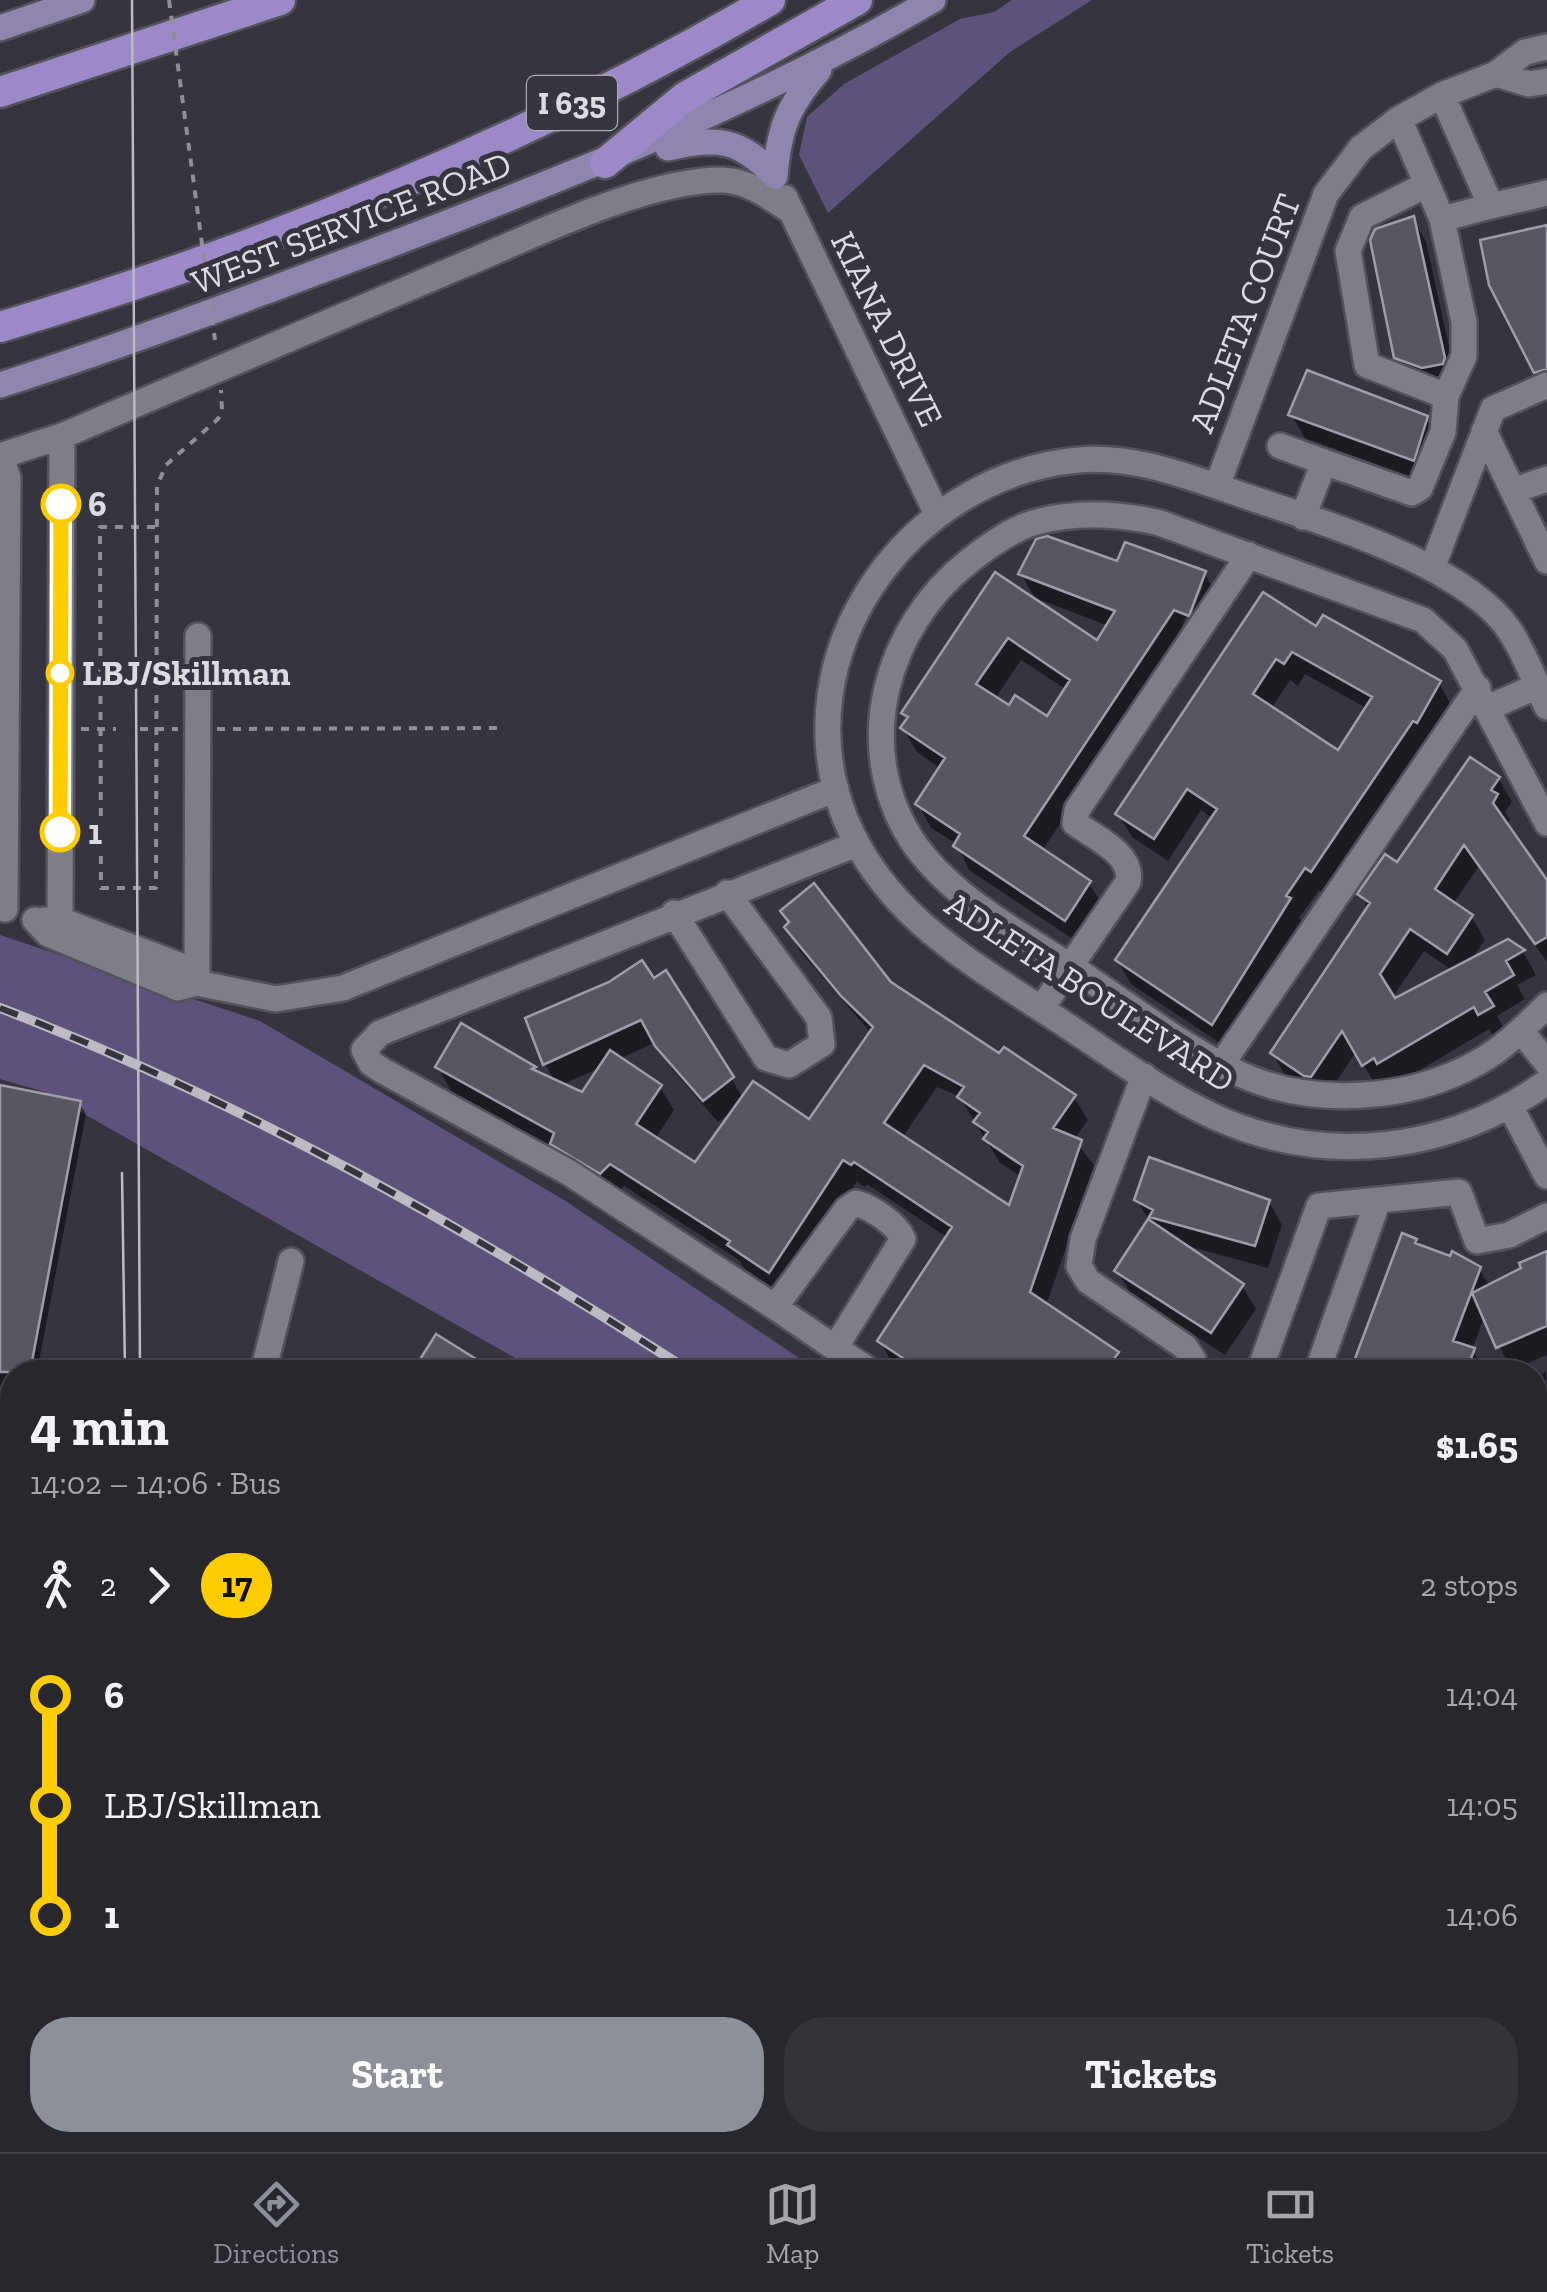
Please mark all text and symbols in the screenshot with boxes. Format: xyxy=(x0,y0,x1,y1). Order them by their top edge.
road number: I 635 xyxy=(527,76,617,130)
street label: WEST SERVICE ROAD xyxy=(185,143,517,303)
street label: ADLETA COURT xyxy=(1180,188,1310,438)
street label: KIANA DRIVE xyxy=(822,225,952,433)
place label: 6 xyxy=(88,483,107,525)
marker: 6 xyxy=(42,485,80,523)
place label: LBJ/Skillman xyxy=(82,652,291,694)
marker: LBJ/Skillman xyxy=(47,660,73,686)
place label: 1 xyxy=(88,811,102,853)
marker: 1 xyxy=(41,813,79,851)
street label: ADLETA BOULEVARD xyxy=(938,883,1242,1101)
text: 4 min xyxy=(30,1393,169,1459)
text: $1.65 xyxy=(1436,1422,1518,1468)
text: 14:02 – 14:06 · Bus xyxy=(30,1464,281,1502)
icon: walk xyxy=(30,1558,85,1613)
icon: forward xyxy=(131,1558,186,1613)
text: 17 xyxy=(221,1564,252,1606)
text: 2 xyxy=(100,1566,116,1604)
text: 2 stops xyxy=(1420,1566,1518,1604)
text: 6 xyxy=(104,1672,124,1718)
text: 14:04 xyxy=(1446,1676,1518,1714)
text: LBJ/Skillman xyxy=(104,1782,321,1828)
text: 14:05 xyxy=(1446,1786,1518,1824)
text: 1 xyxy=(104,1892,119,1938)
text: 14:06 xyxy=(1446,1896,1518,1934)
button: Start xyxy=(30,2017,764,2132)
button: Tickets xyxy=(784,2017,1518,2132)
tab: Directions xyxy=(213,2177,339,2270)
tab: Map xyxy=(765,2177,820,2270)
tab: Tickets xyxy=(1246,2177,1334,2270)

